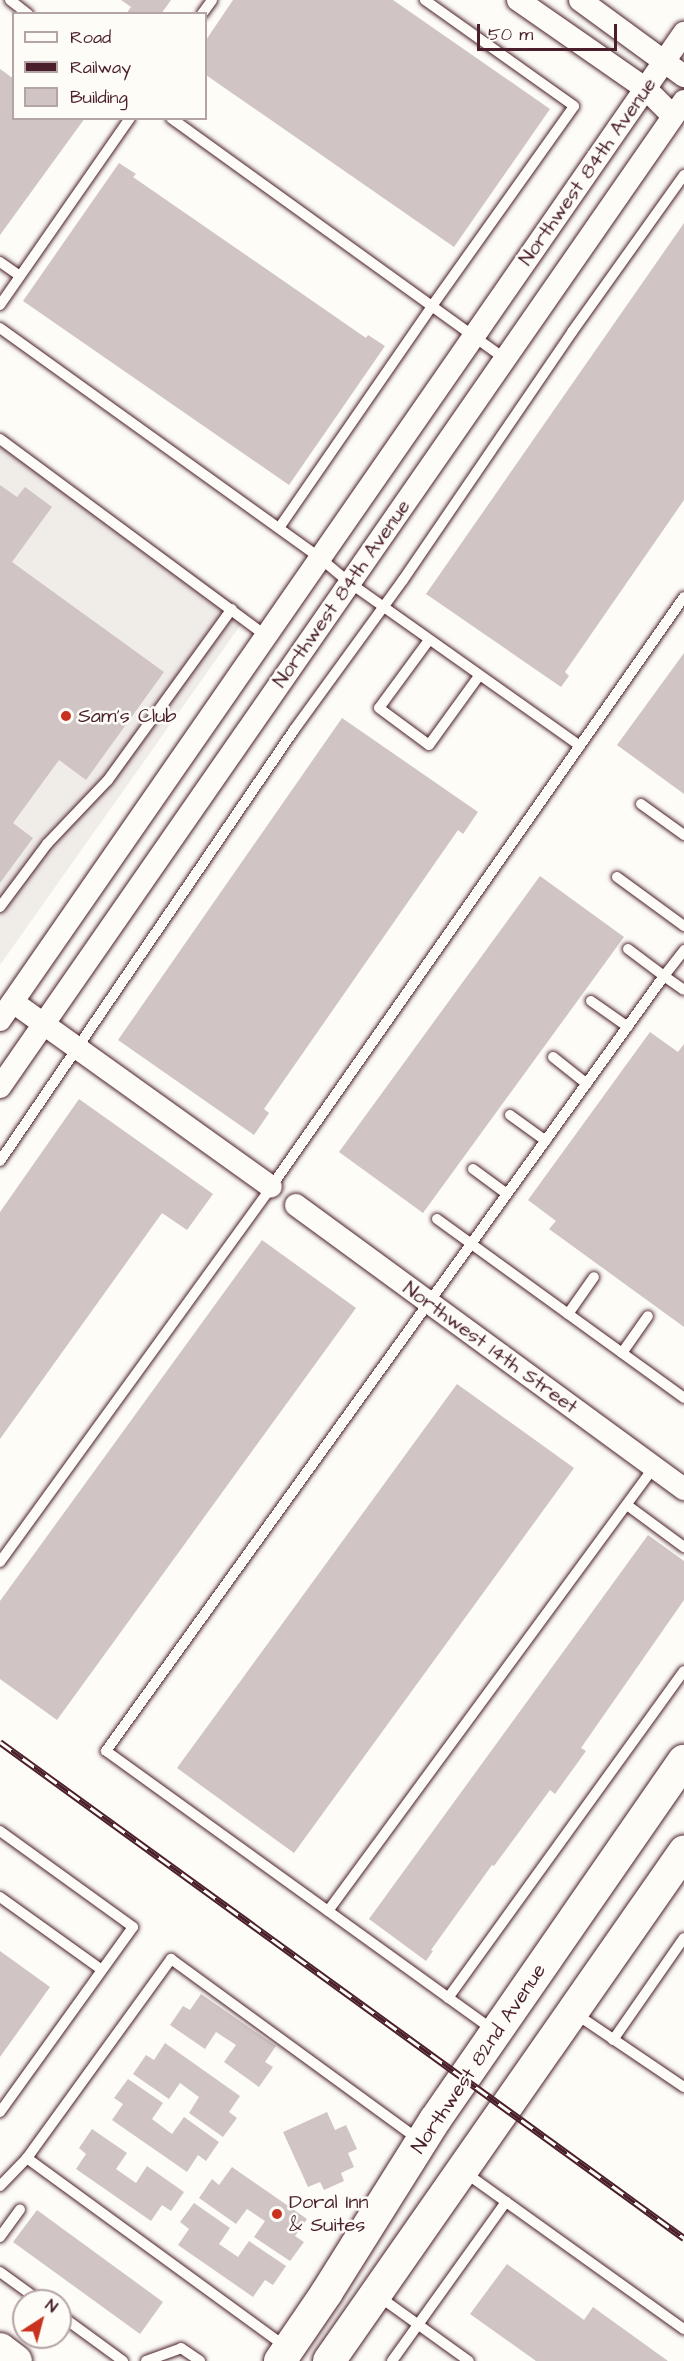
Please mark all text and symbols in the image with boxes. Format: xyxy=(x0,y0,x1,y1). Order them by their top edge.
legend xyxy=(12,12,207,120)
scale bar xyxy=(480,12,620,50)
text: 50 m xyxy=(488,22,533,47)
text: Road xyxy=(70,25,111,50)
text: Railway xyxy=(70,55,131,80)
street label: Northwest 84th Avenue xyxy=(514,74,662,270)
text: Building xyxy=(70,85,128,110)
street label: Northwest 84th Avenue xyxy=(268,496,416,692)
place label: Sam's Club xyxy=(78,704,177,728)
marker: Sam's Club xyxy=(59,709,73,723)
street label: Northwest 14th Street xyxy=(398,1277,582,1419)
street label: Northwest 82nd Avenue xyxy=(407,1960,551,2158)
place label: Doral Inn & Suites xyxy=(289,2190,369,2237)
marker: Doral Inn & Suites xyxy=(270,2207,284,2221)
north arrow xyxy=(12,2289,72,2349)
text: N xyxy=(41,2294,62,2318)

